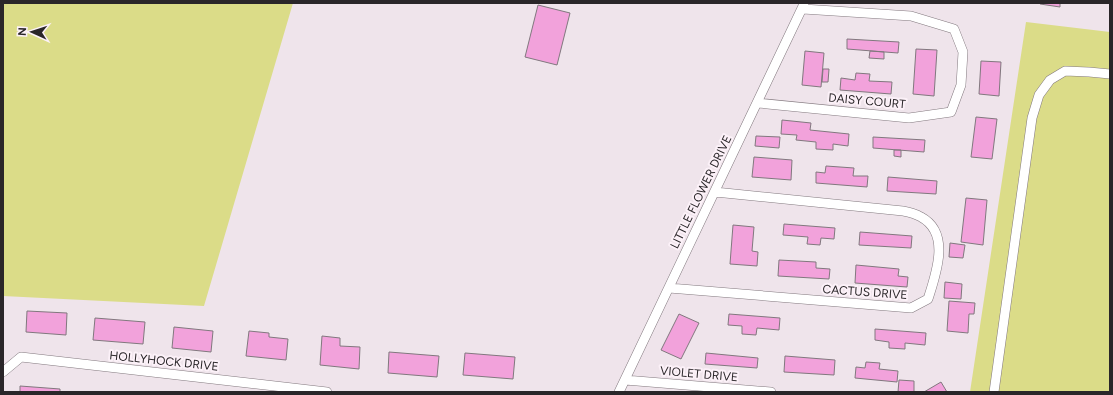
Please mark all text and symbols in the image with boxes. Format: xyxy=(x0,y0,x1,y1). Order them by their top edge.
north arrow xyxy=(12,12,52,52)
text: N xyxy=(16,27,29,36)
street label: DAISY COURT xyxy=(828,91,907,111)
street label: LITTLE FLOWER DRIVE xyxy=(667,133,735,251)
street label: CACTUS DRIVE xyxy=(822,282,908,302)
street label: HOLLYHOCK DRIVE xyxy=(109,348,219,374)
street label: VIOLET DRIVE xyxy=(659,364,739,384)

